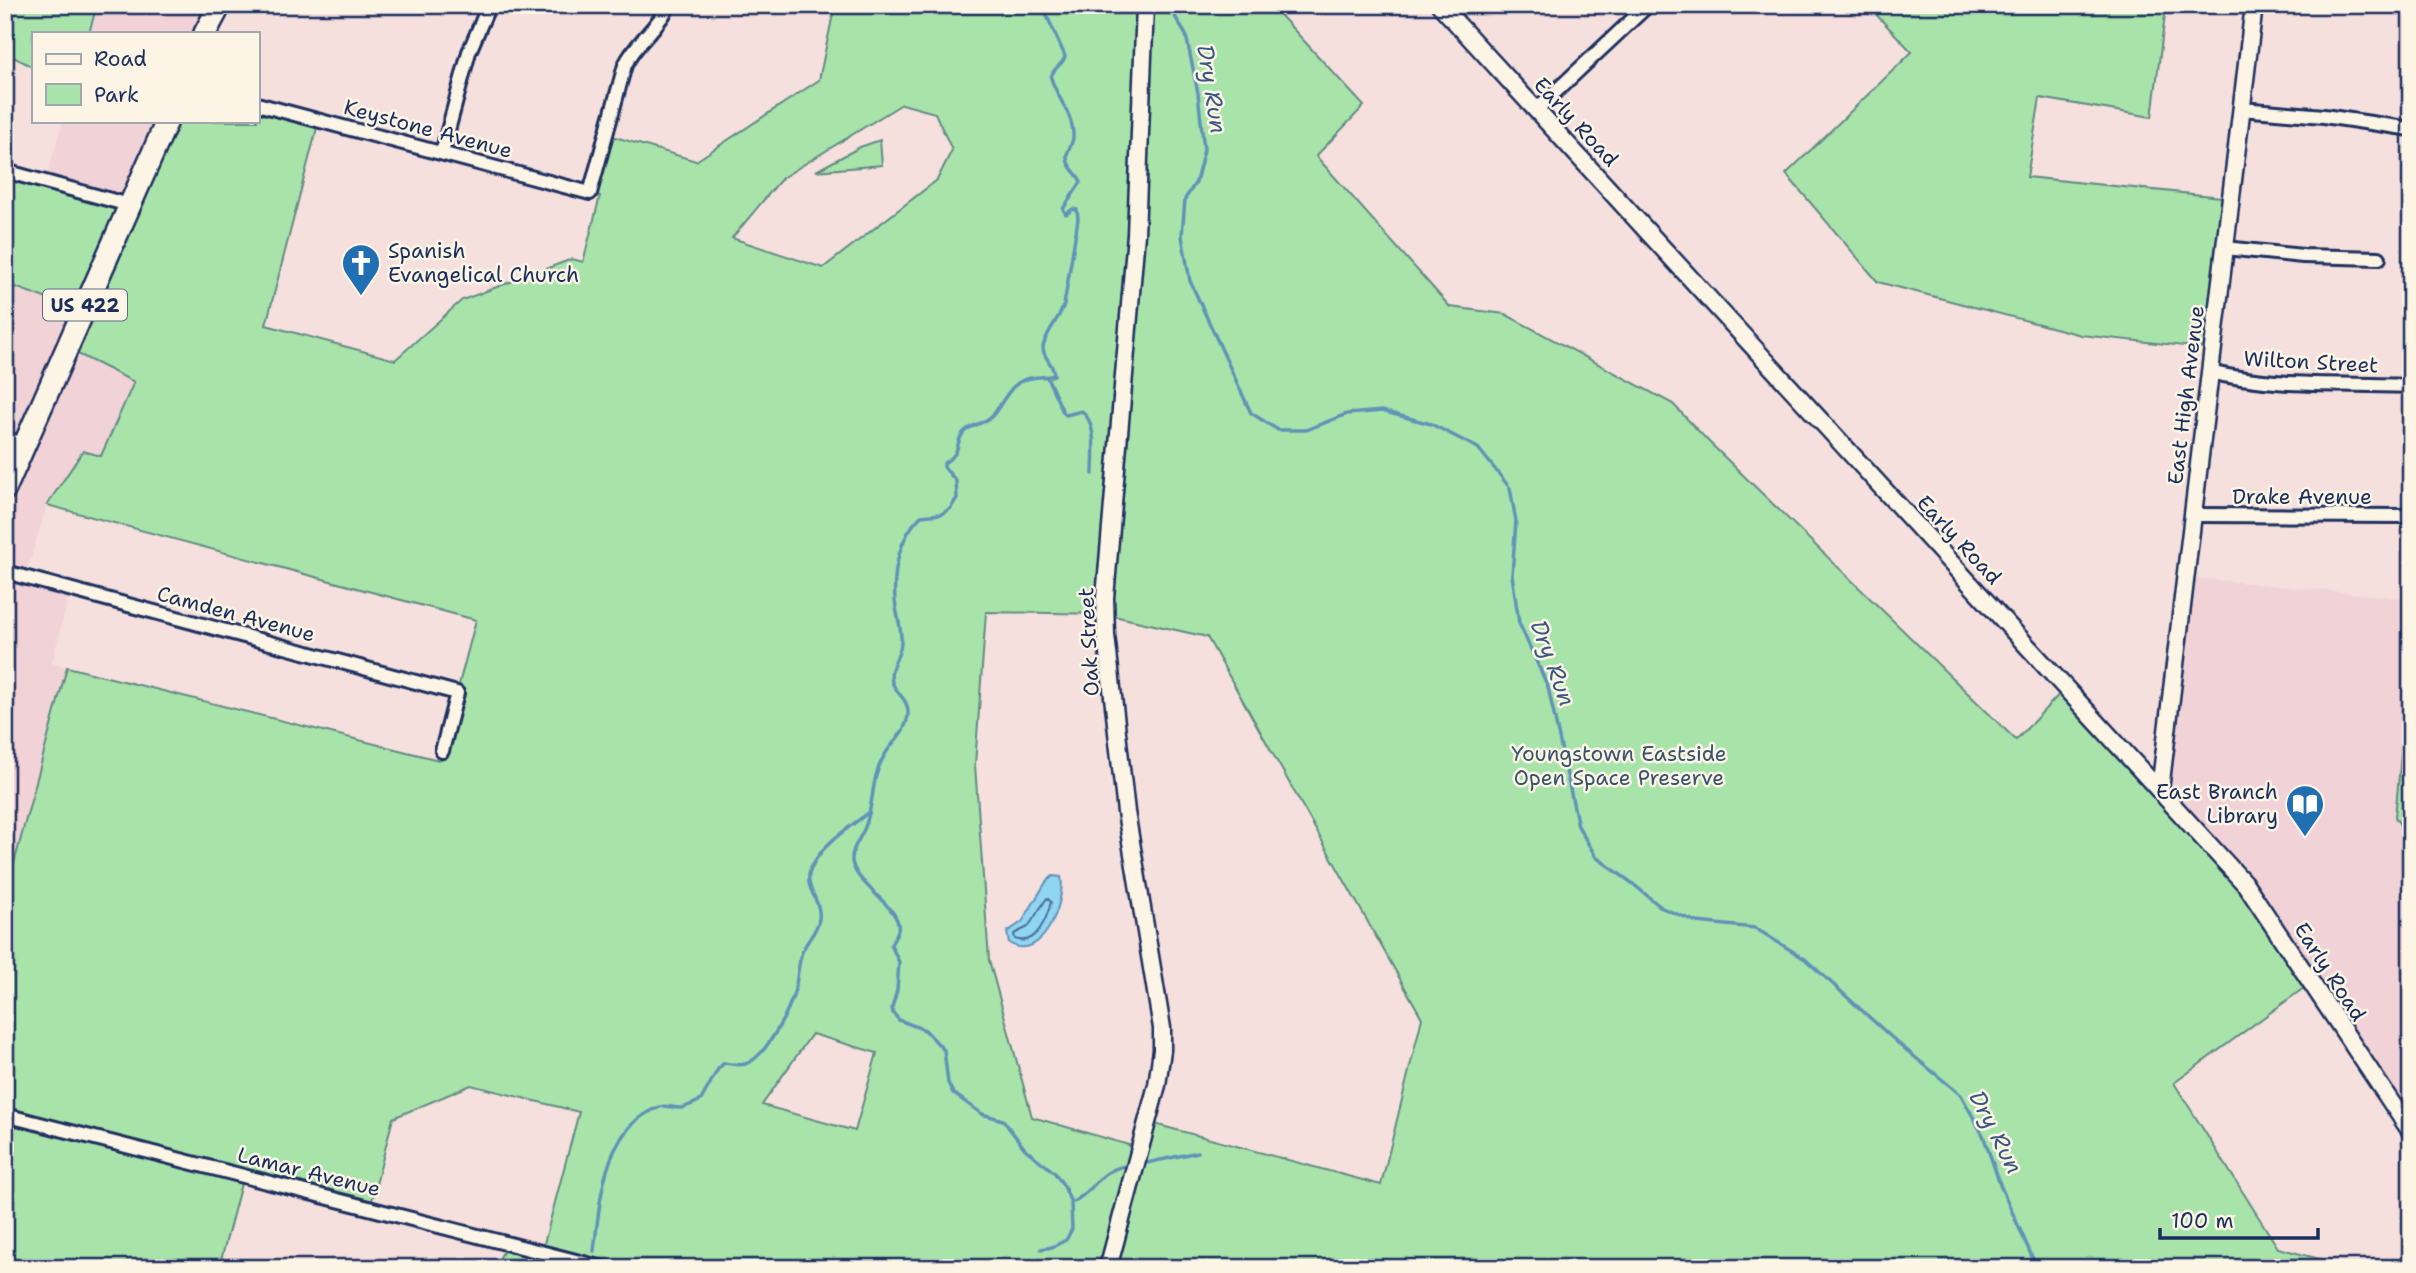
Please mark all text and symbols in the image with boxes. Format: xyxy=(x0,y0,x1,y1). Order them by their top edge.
legend xyxy=(32,32,259,122)
water label: Dry Run xyxy=(1190,42,1234,136)
text: Road xyxy=(94,45,147,73)
street label: Early Road xyxy=(1527,71,1625,173)
text: Park xyxy=(94,81,139,109)
street label: Keystone Avenue xyxy=(341,93,515,165)
place label: Spanish Evangelical Church xyxy=(388,237,579,289)
church icon: Spanish Evangelical Church xyxy=(340,242,382,297)
road number: US 422 xyxy=(43,290,127,320)
street label: East High Avenue xyxy=(2161,304,2211,486)
street label: Wilton Street xyxy=(2243,344,2379,380)
street label: Drake Avenue xyxy=(2232,483,2372,511)
street label: Early Road xyxy=(1910,489,2008,591)
street label: Camden Avenue xyxy=(154,579,318,649)
street label: Oak Street xyxy=(1072,587,1106,697)
water label: Dry Run xyxy=(1524,616,1582,710)
park label: Youngstown Eastside Open Space Preserve xyxy=(1511,740,1727,792)
place label: East Branch Library xyxy=(2156,778,2278,830)
library icon: East Branch Library xyxy=(2284,783,2326,838)
street label: Early Road xyxy=(2288,917,2372,1027)
water label: Dry Run xyxy=(1962,1085,2030,1179)
street label: Lamar Avenue xyxy=(235,1141,383,1203)
scale bar xyxy=(2160,1196,2318,1240)
text: 100 m xyxy=(2171,1207,2234,1235)

